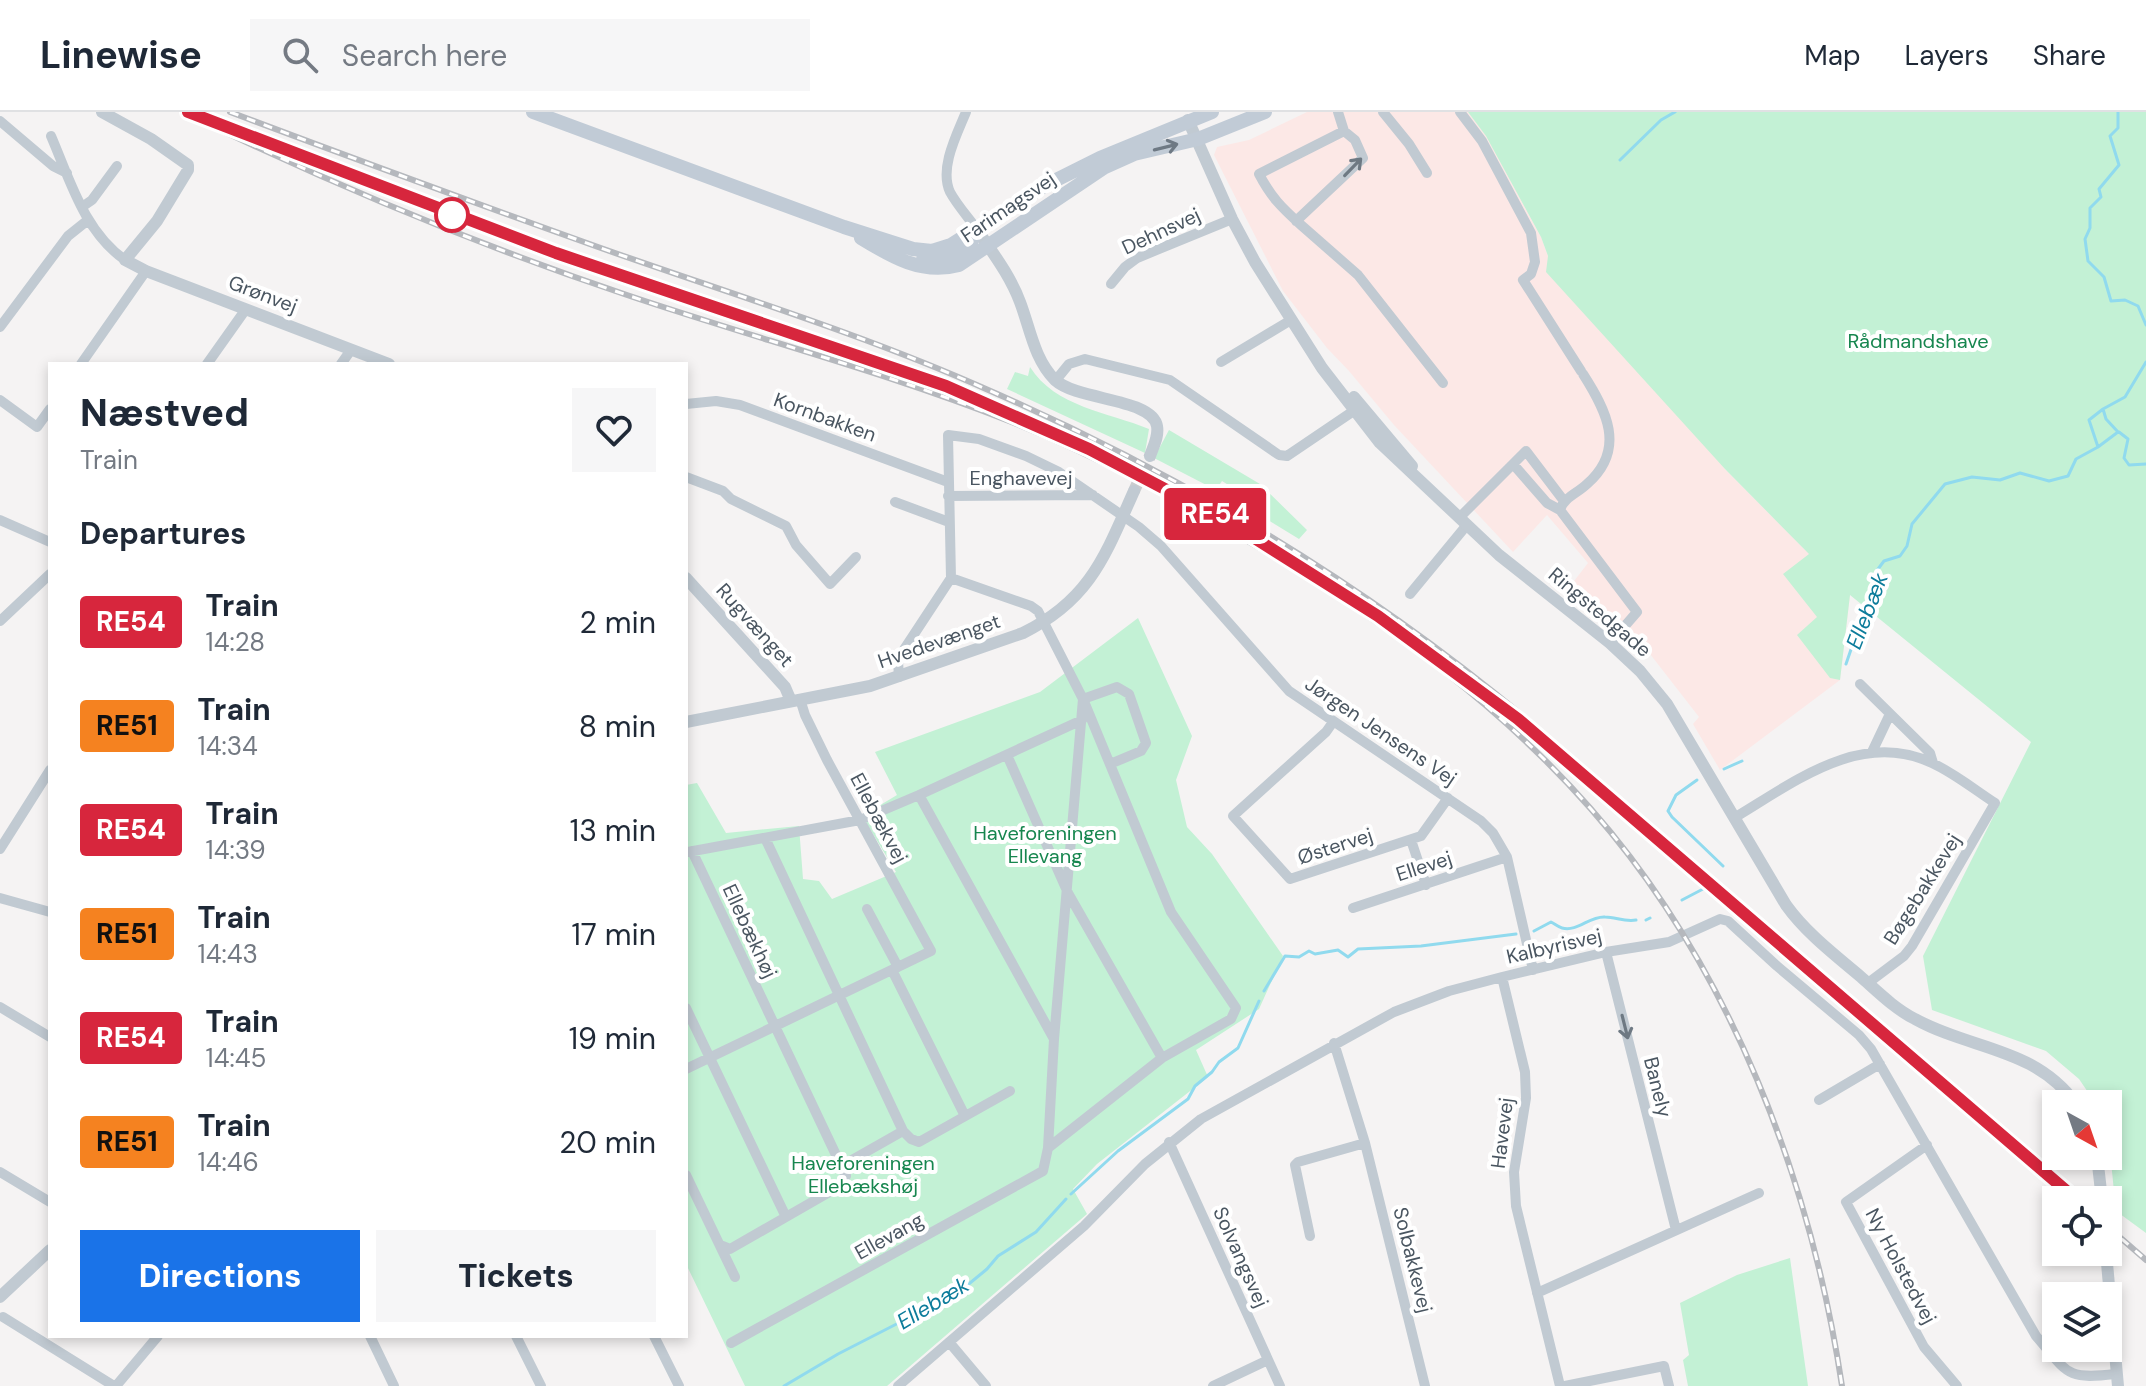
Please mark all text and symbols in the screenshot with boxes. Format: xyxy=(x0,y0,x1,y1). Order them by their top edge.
search box xyxy=(250,19,810,91)
text: Linewise xyxy=(40,30,202,80)
icon: search xyxy=(278,33,322,77)
text: Search here xyxy=(342,36,507,75)
text: Map xyxy=(1804,37,1861,74)
text: Layers xyxy=(1905,37,1989,74)
text: Share xyxy=(2033,37,2106,74)
one-way arrow xyxy=(1153,138,1178,153)
one-way arrow xyxy=(1342,158,1362,178)
street label: Farimagsvej xyxy=(956,166,1060,248)
unlabelled marker xyxy=(435,198,469,232)
street label: Dehnsvej xyxy=(1117,201,1205,261)
street label: Grønvej xyxy=(225,269,301,319)
park label: Rådmandshave xyxy=(1847,328,1989,354)
street label: Kornbakken xyxy=(770,386,880,448)
text: Næstved xyxy=(80,388,249,438)
button: heart xyxy=(572,388,656,472)
text: Train xyxy=(80,443,138,477)
street label: Enghavevej xyxy=(969,465,1073,491)
line badge: RE54 xyxy=(1159,488,1271,540)
text: RE54 xyxy=(1180,495,1250,532)
text: Departures xyxy=(80,514,246,553)
street label: Ringstedgade xyxy=(1543,561,1657,663)
water label: Ellebæk xyxy=(1839,568,1895,653)
street label: Rugvænget xyxy=(711,578,800,672)
text: Train xyxy=(206,586,279,625)
text: RE54 xyxy=(96,603,166,640)
text: 2 min xyxy=(580,603,656,642)
street label: Hvedevænget xyxy=(874,608,1004,674)
text: 14:28 xyxy=(206,625,265,659)
street label: Jørgen Jensens Vej xyxy=(1300,671,1462,791)
text: Train xyxy=(198,690,271,729)
text: RE51 xyxy=(96,707,158,744)
text: 8 min xyxy=(579,707,656,746)
text: 14:34 xyxy=(198,729,258,763)
street label: Ellebækvej xyxy=(844,768,914,868)
text: Train xyxy=(206,794,279,833)
text: RE54 xyxy=(96,811,166,848)
text: 13 min xyxy=(570,811,656,850)
park label: Haveforeningen Ellevang xyxy=(973,820,1117,869)
street label: Østervej xyxy=(1294,822,1376,870)
street label: Bøgebakkevej xyxy=(1878,829,1966,949)
text: 14:39 xyxy=(206,833,266,867)
street label: Ellevej xyxy=(1393,845,1455,887)
street label: Ellebækhøj xyxy=(717,880,783,982)
text: Train xyxy=(198,898,271,937)
text: RE51 xyxy=(96,915,158,952)
text: 17 min xyxy=(571,915,656,954)
street label: Kalbyrisvej xyxy=(1504,922,1604,970)
text: 14:43 xyxy=(198,937,258,971)
text: Train xyxy=(206,1002,279,1041)
one-way arrow xyxy=(1618,1014,1633,1040)
text: RE54 xyxy=(96,1019,166,1056)
text: 19 min xyxy=(569,1019,656,1058)
text: 14:45 xyxy=(206,1041,266,1075)
street label: Banely xyxy=(1638,1054,1678,1120)
north arrow xyxy=(2042,1090,2122,1170)
map controls xyxy=(2042,1090,2122,1362)
street label: Havevej xyxy=(1485,1096,1519,1170)
text: Train xyxy=(198,1106,271,1145)
text: RE51 xyxy=(96,1123,158,1160)
text: 20 min xyxy=(559,1123,656,1162)
text: 14:46 xyxy=(198,1145,259,1179)
park label: Haveforeningen Ellebækshøj xyxy=(791,1150,935,1199)
button: locate xyxy=(2042,1186,2122,1266)
street label: Solvangsvej xyxy=(1207,1203,1275,1311)
street label: Solbakkevej xyxy=(1387,1204,1439,1316)
street label: Ny Holstedvej xyxy=(1860,1204,1942,1328)
street label: Ellevang xyxy=(850,1207,928,1265)
button: Directions xyxy=(80,1230,360,1322)
button: Tickets xyxy=(376,1230,656,1322)
water label: Ellebæk xyxy=(891,1270,975,1336)
button: layers xyxy=(2042,1282,2122,1362)

